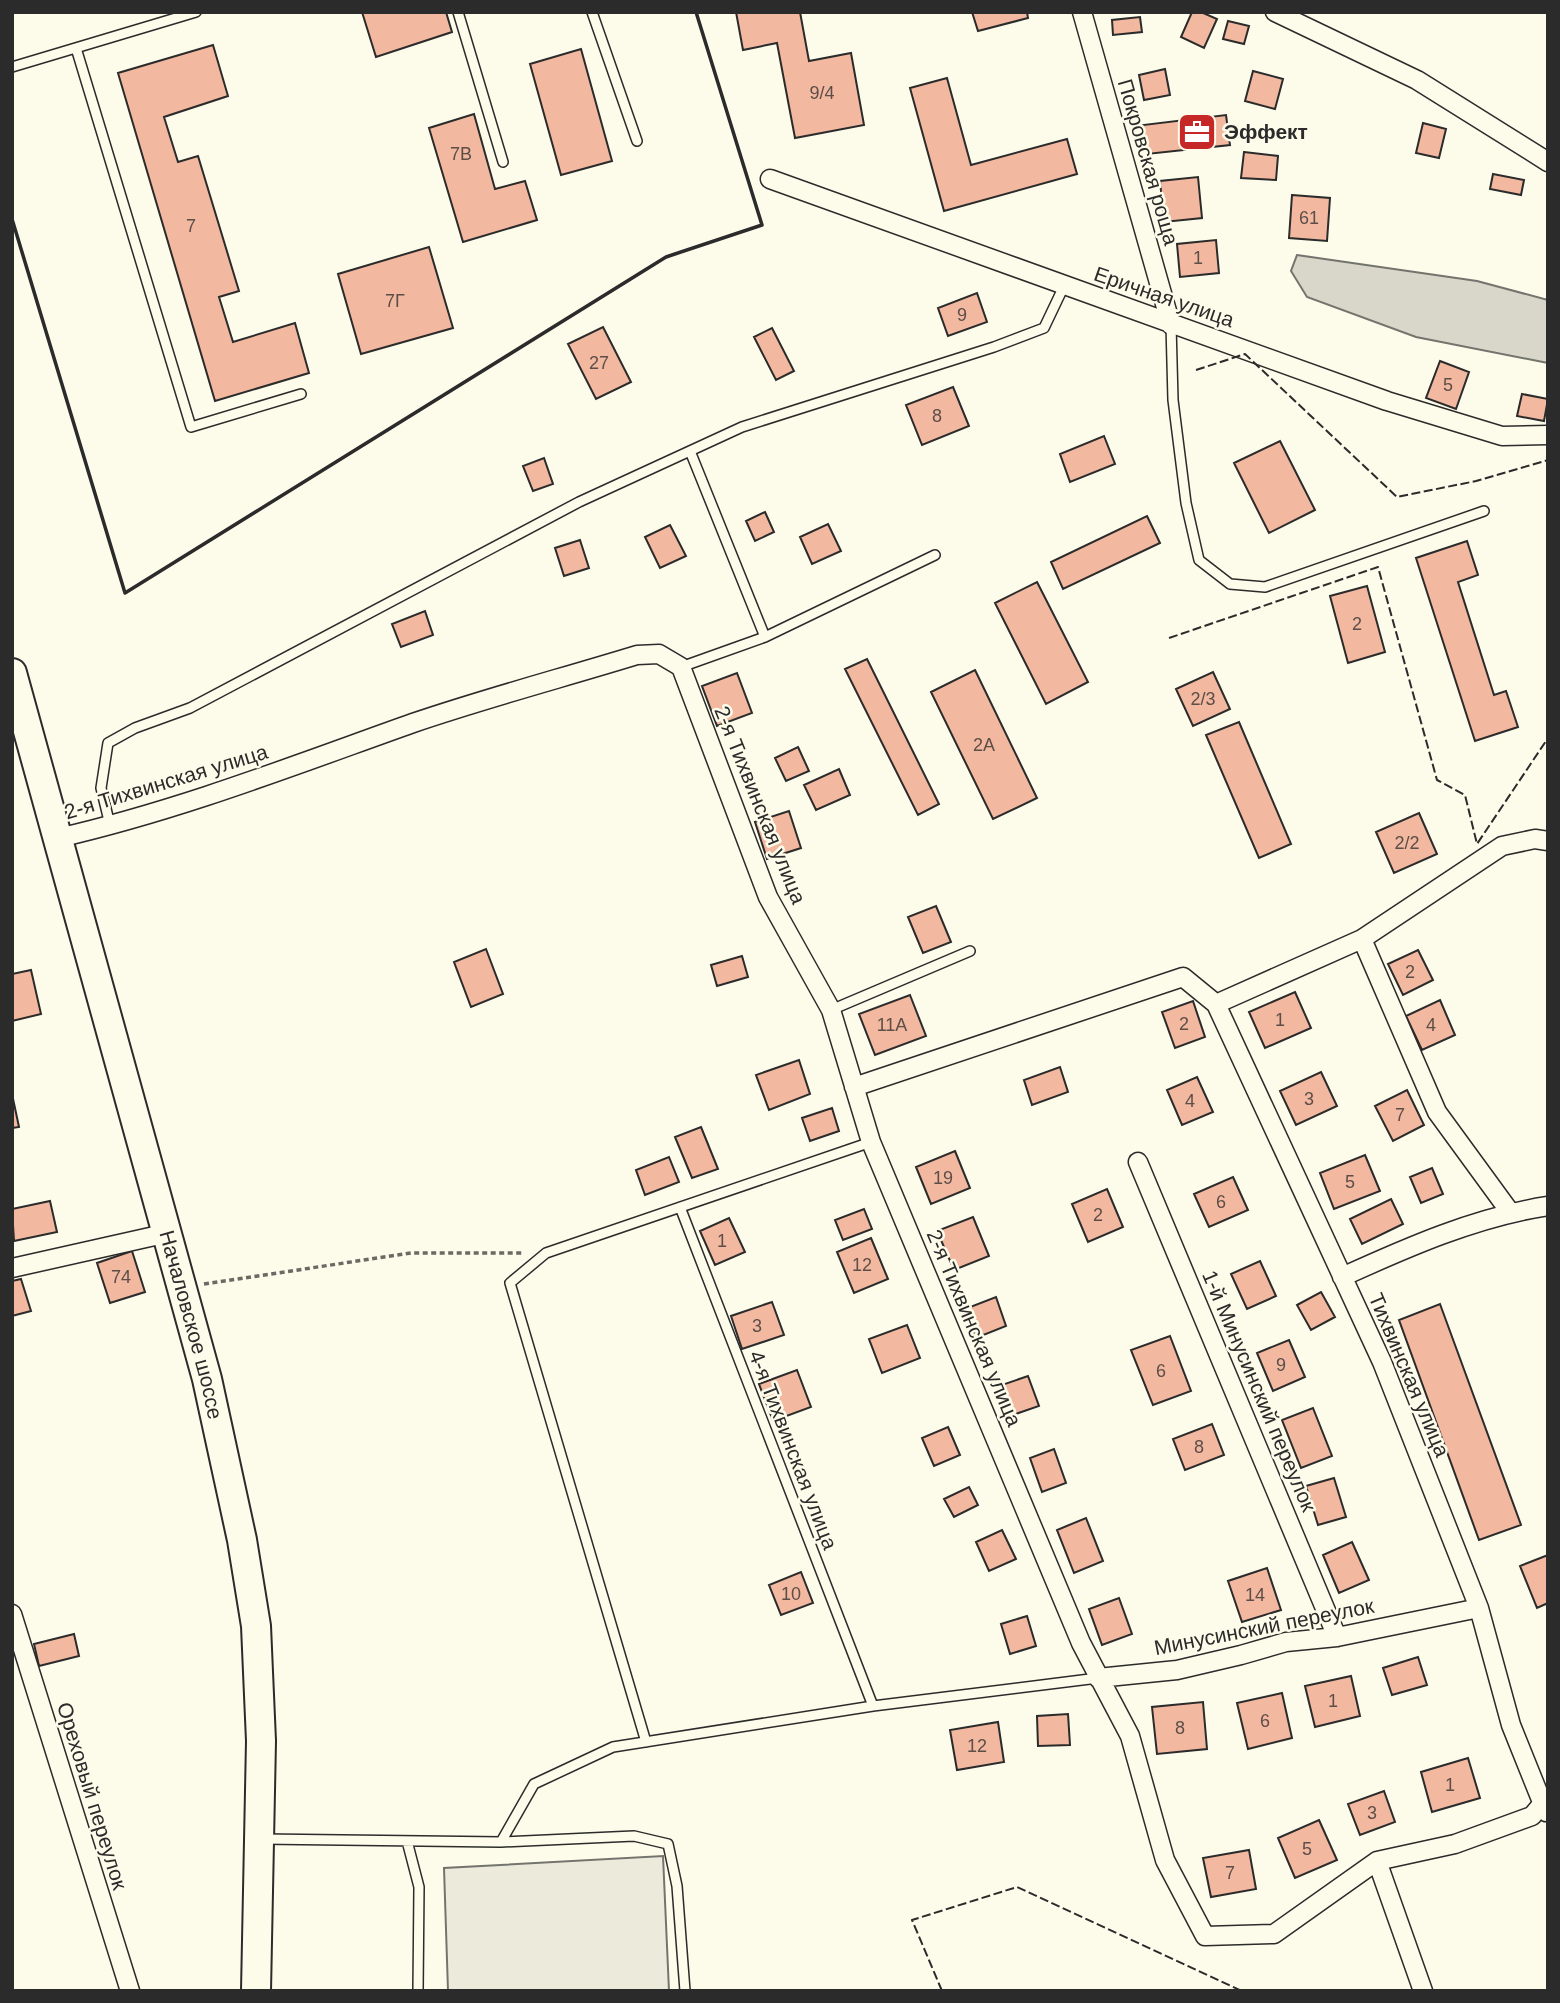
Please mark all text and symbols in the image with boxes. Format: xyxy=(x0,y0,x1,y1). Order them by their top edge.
street label: Покровская роща xyxy=(1114,76,1183,248)
house number: 9/4 xyxy=(809,83,835,103)
office icon: Эффект xyxy=(1176,111,1218,153)
place label: Эффект xyxy=(1224,120,1308,143)
house number: 7В xyxy=(450,144,472,164)
house number: 61 xyxy=(1299,208,1319,228)
house number: 7 xyxy=(186,216,196,236)
house number: 1 xyxy=(1193,248,1203,268)
street label: Еричная улица xyxy=(1091,262,1237,331)
house number: 7Г xyxy=(385,291,405,311)
house number: 9 xyxy=(957,305,967,325)
house number: 27 xyxy=(589,353,609,373)
house number: 5 xyxy=(1443,375,1453,395)
house number: 8 xyxy=(932,406,942,426)
house number: 2 xyxy=(1352,614,1362,634)
house number: 2/3 xyxy=(1190,689,1216,709)
street label: 2-я Тихвинская улица xyxy=(710,703,811,907)
house number: 2А xyxy=(973,735,995,755)
street label: 2-я Тихвинская улица xyxy=(61,740,271,823)
house number: 2/2 xyxy=(1394,833,1420,853)
house number: 2 xyxy=(1405,962,1415,982)
house number: 1 xyxy=(1275,1010,1285,1030)
house number: 2 xyxy=(1179,1014,1189,1034)
house number: 11А xyxy=(877,1015,907,1035)
house number: 4 xyxy=(1426,1015,1436,1035)
house number: 3 xyxy=(1304,1089,1314,1109)
house number: 4 xyxy=(1185,1091,1195,1111)
house number: 7 xyxy=(1395,1105,1405,1125)
house number: 19 xyxy=(933,1168,953,1188)
house number: 5 xyxy=(1345,1172,1355,1192)
house number: 6 xyxy=(1216,1192,1226,1212)
house number: 2 xyxy=(1093,1205,1103,1225)
street label: 2-я Тихвинская улица xyxy=(923,1226,1026,1430)
street label: Началовское шоссе xyxy=(155,1228,227,1421)
house number: 1 xyxy=(717,1231,727,1251)
house number: 12 xyxy=(852,1255,872,1275)
house number: 74 xyxy=(111,1267,131,1287)
street label: 1-й Минусинский переулок xyxy=(1198,1267,1321,1516)
street label: Тихвинская улица xyxy=(1365,1290,1454,1460)
house number: 3 xyxy=(752,1316,762,1336)
street label: 4-я Тихвинская улица xyxy=(745,1347,842,1553)
house number: 9 xyxy=(1276,1355,1286,1375)
house number: 6 xyxy=(1156,1361,1166,1381)
house number: 8 xyxy=(1194,1437,1204,1457)
house number: 10 xyxy=(781,1584,801,1604)
house number: 14 xyxy=(1245,1585,1265,1605)
street label: Минусинский переулок xyxy=(1152,1594,1377,1659)
house number: 1 xyxy=(1328,1691,1338,1711)
street label: Ореховый переулок xyxy=(53,1699,132,1893)
house number: 6 xyxy=(1260,1711,1270,1731)
house number: 8 xyxy=(1175,1718,1185,1738)
house number: 12 xyxy=(967,1736,987,1756)
house number: 1 xyxy=(1445,1775,1455,1795)
house number: 3 xyxy=(1367,1803,1377,1823)
house number: 5 xyxy=(1302,1839,1312,1859)
house number: 7 xyxy=(1225,1863,1235,1883)

